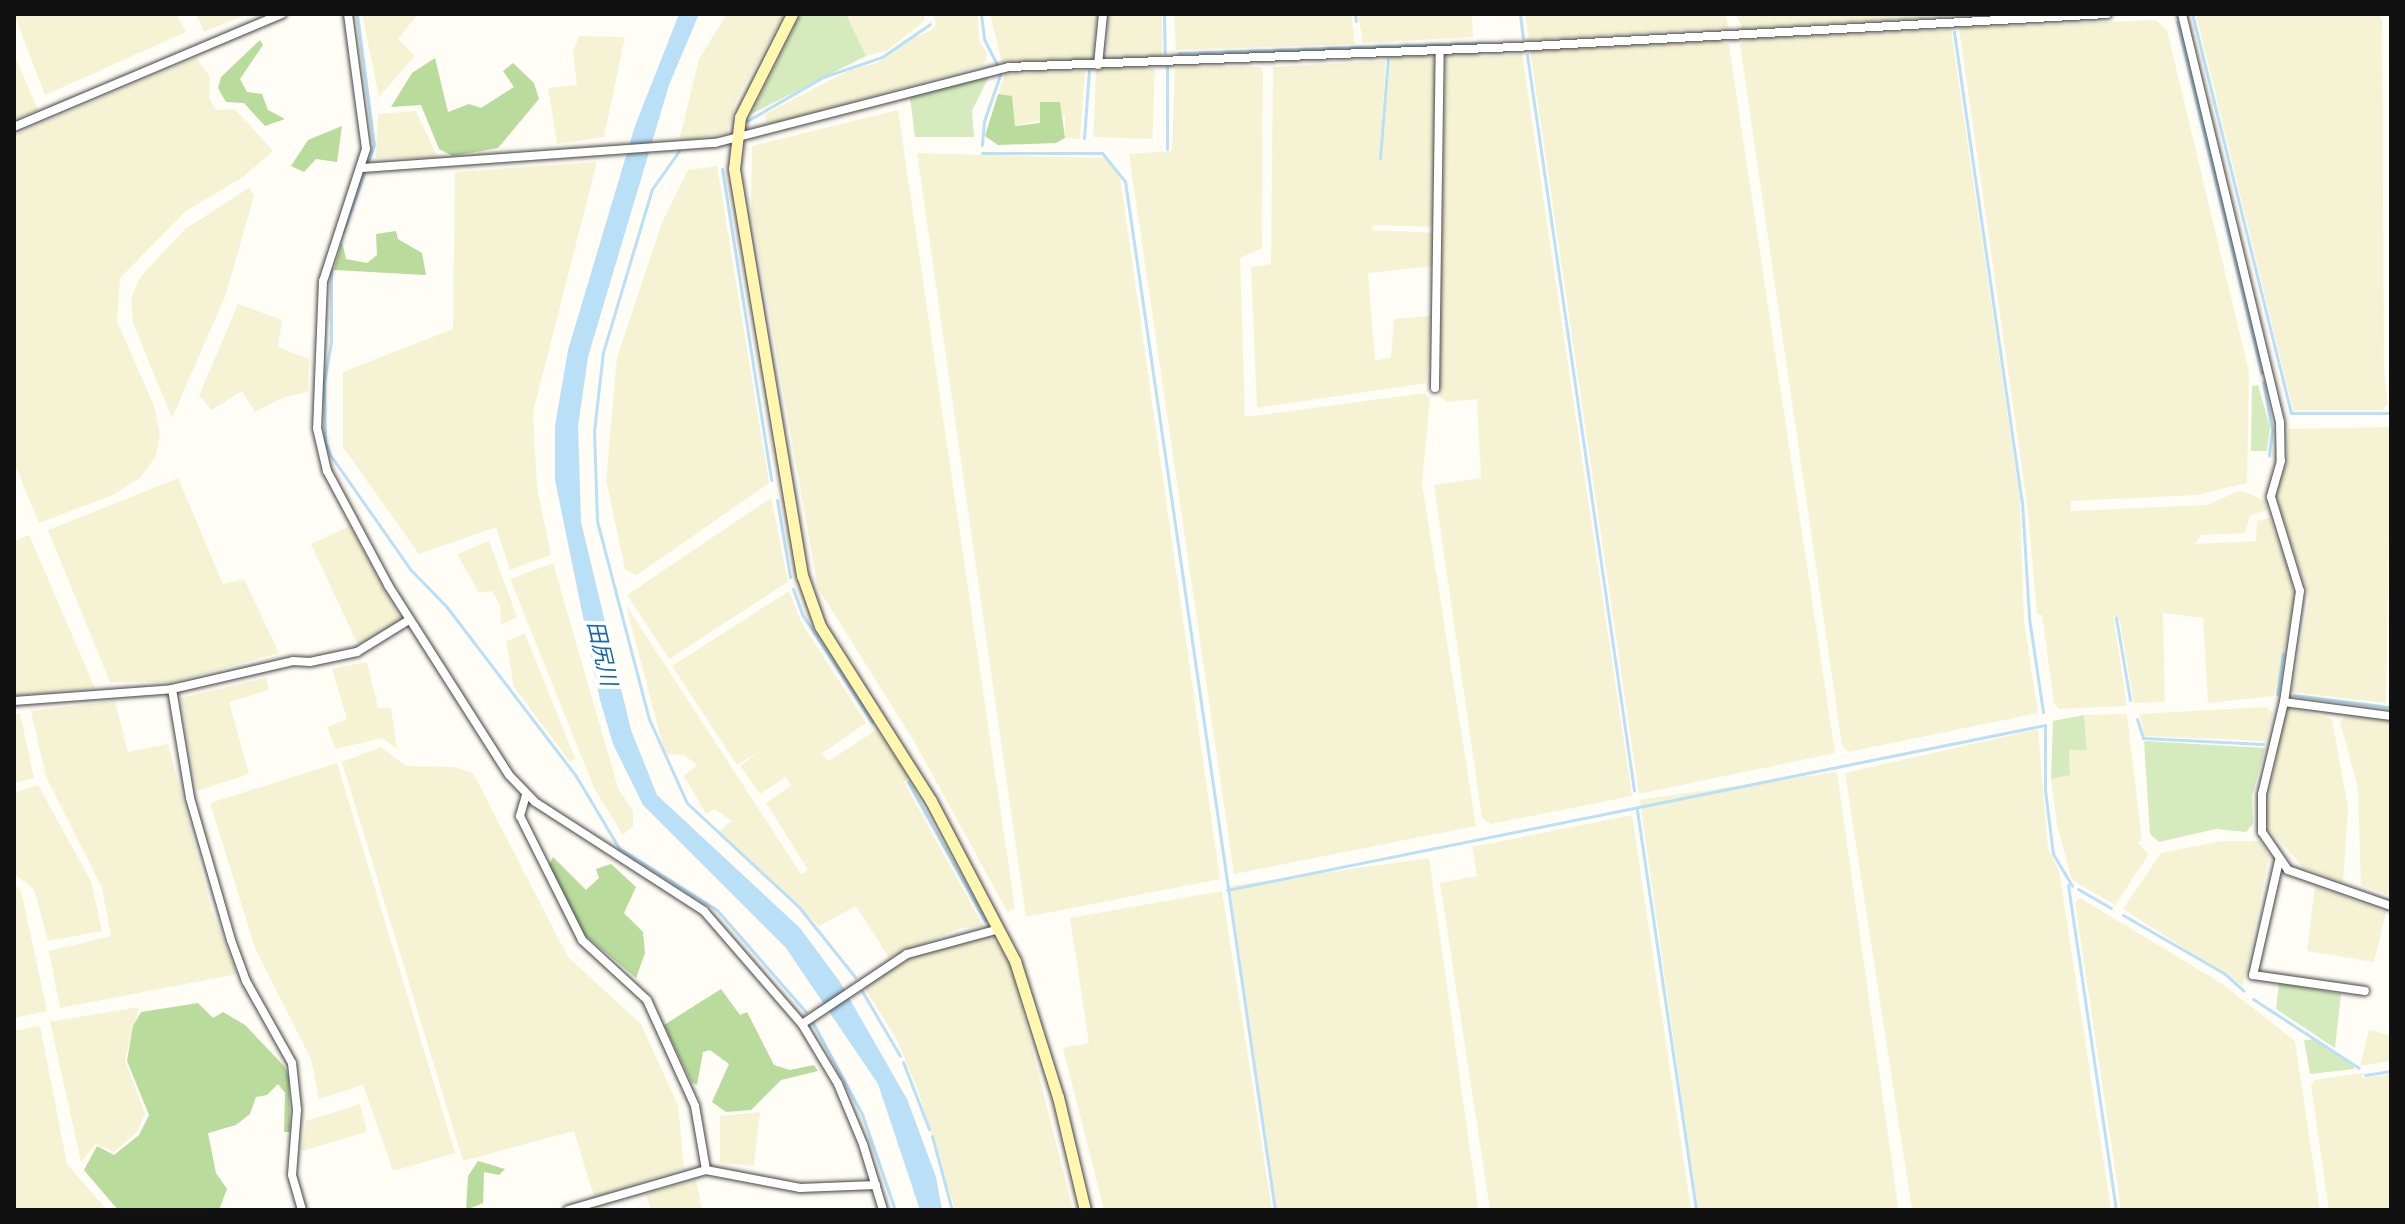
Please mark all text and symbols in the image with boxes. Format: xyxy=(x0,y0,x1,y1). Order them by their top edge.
water label: 田尻川 xyxy=(583,618,623,688)

